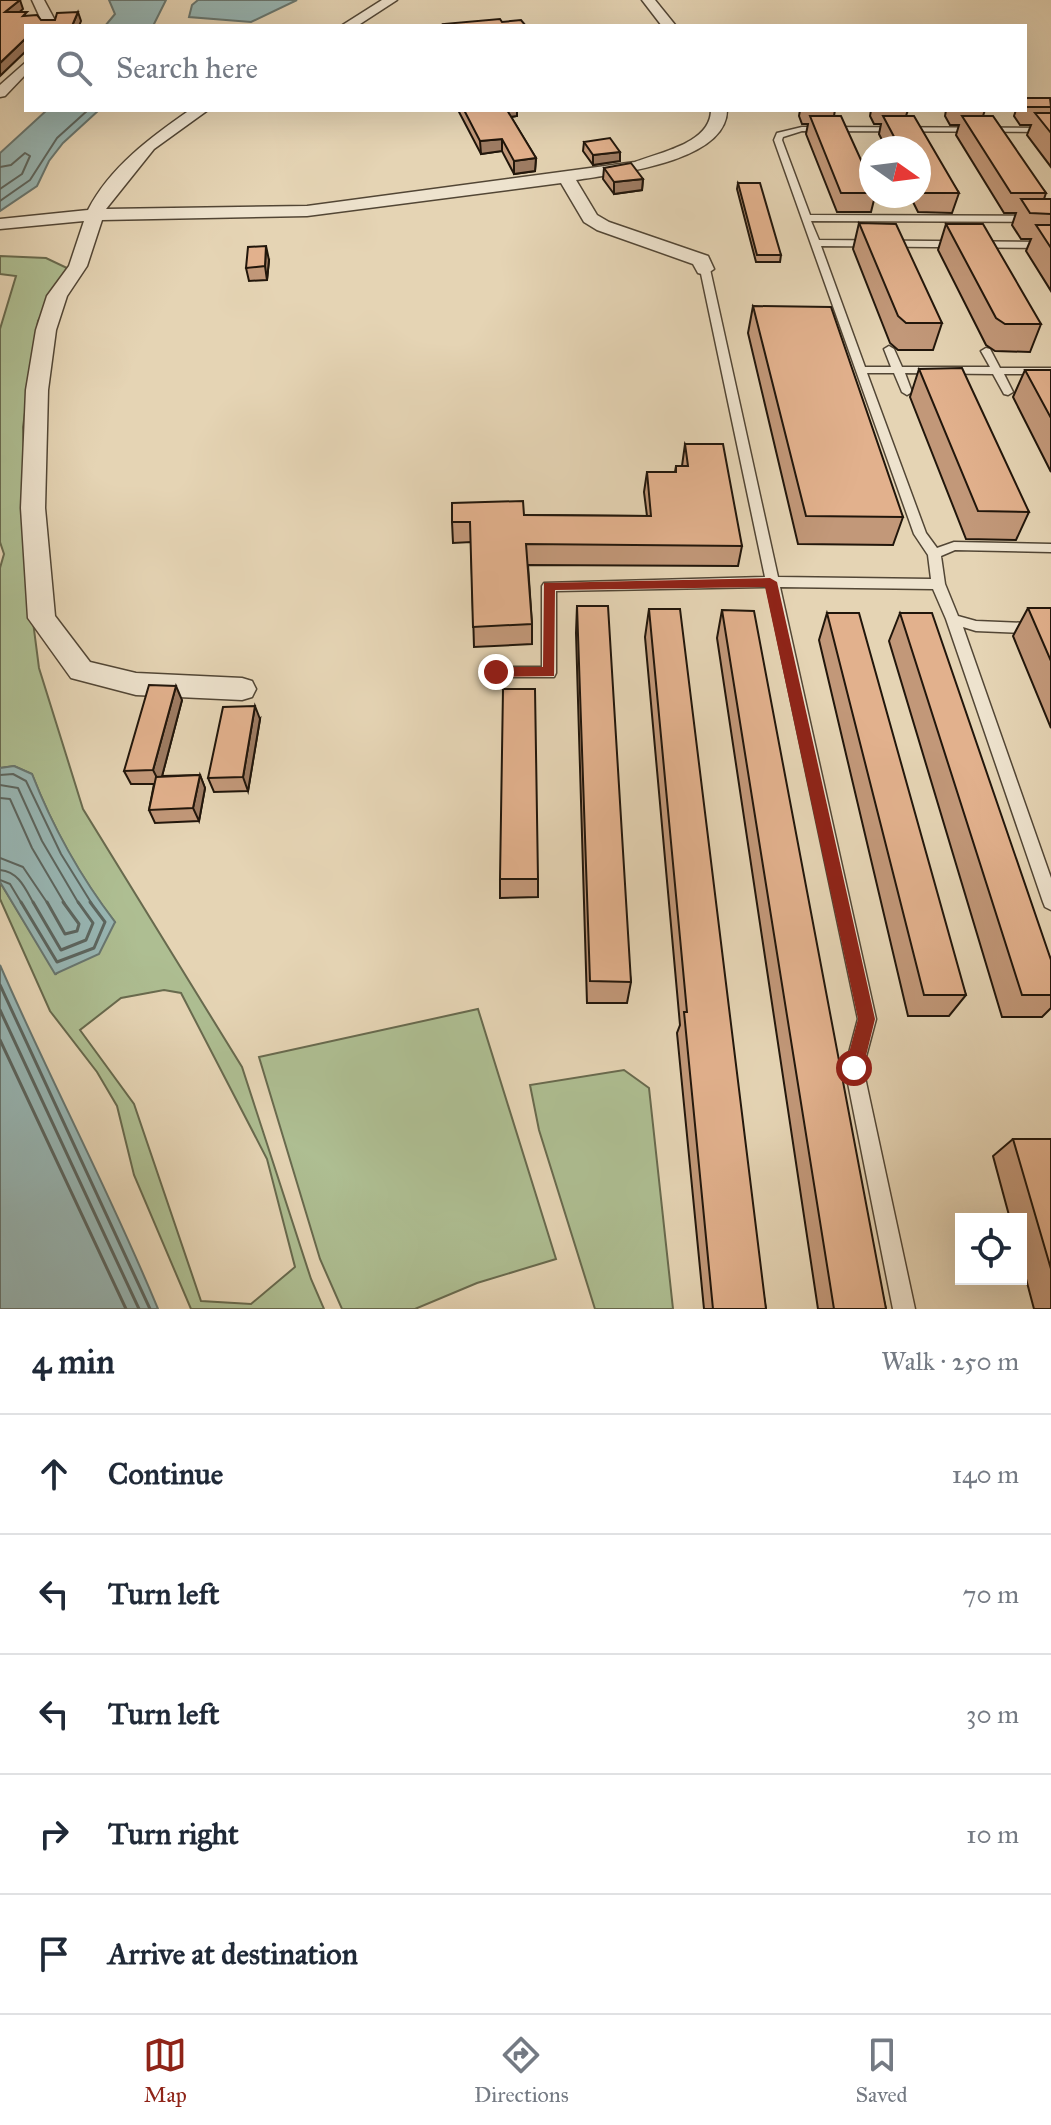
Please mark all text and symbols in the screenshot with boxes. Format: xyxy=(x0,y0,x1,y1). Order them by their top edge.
search box xyxy=(24,24,1027,112)
icon: search xyxy=(52,46,96,90)
text: Search here xyxy=(116,50,258,86)
north arrow xyxy=(859,136,931,208)
route end xyxy=(478,654,514,690)
route start xyxy=(836,1050,872,1086)
map controls xyxy=(955,1213,1027,1285)
button: locate xyxy=(955,1213,1027,1285)
text: 4 min xyxy=(32,1341,115,1382)
text: Walk · 250 m xyxy=(881,1345,1019,1377)
icon: ahead xyxy=(32,1452,76,1496)
text: Continue xyxy=(108,1456,223,1492)
text: 140 m xyxy=(952,1458,1019,1490)
icon: left xyxy=(32,1572,76,1616)
text: Turn left xyxy=(108,1576,219,1612)
text: 70 m xyxy=(963,1578,1019,1610)
icon: left xyxy=(32,1692,76,1736)
text: Turn left xyxy=(108,1696,219,1732)
text: 30 m xyxy=(966,1698,1019,1730)
icon: right xyxy=(32,1812,76,1856)
text: Turn right xyxy=(108,1816,239,1852)
text: 10 m xyxy=(966,1818,1019,1850)
icon: arrive xyxy=(32,1932,76,1976)
text: Arrive at destination xyxy=(108,1936,358,1972)
tab: Map xyxy=(143,2033,187,2108)
tab: Directions xyxy=(474,2033,569,2108)
tab: Saved xyxy=(855,2033,908,2108)

